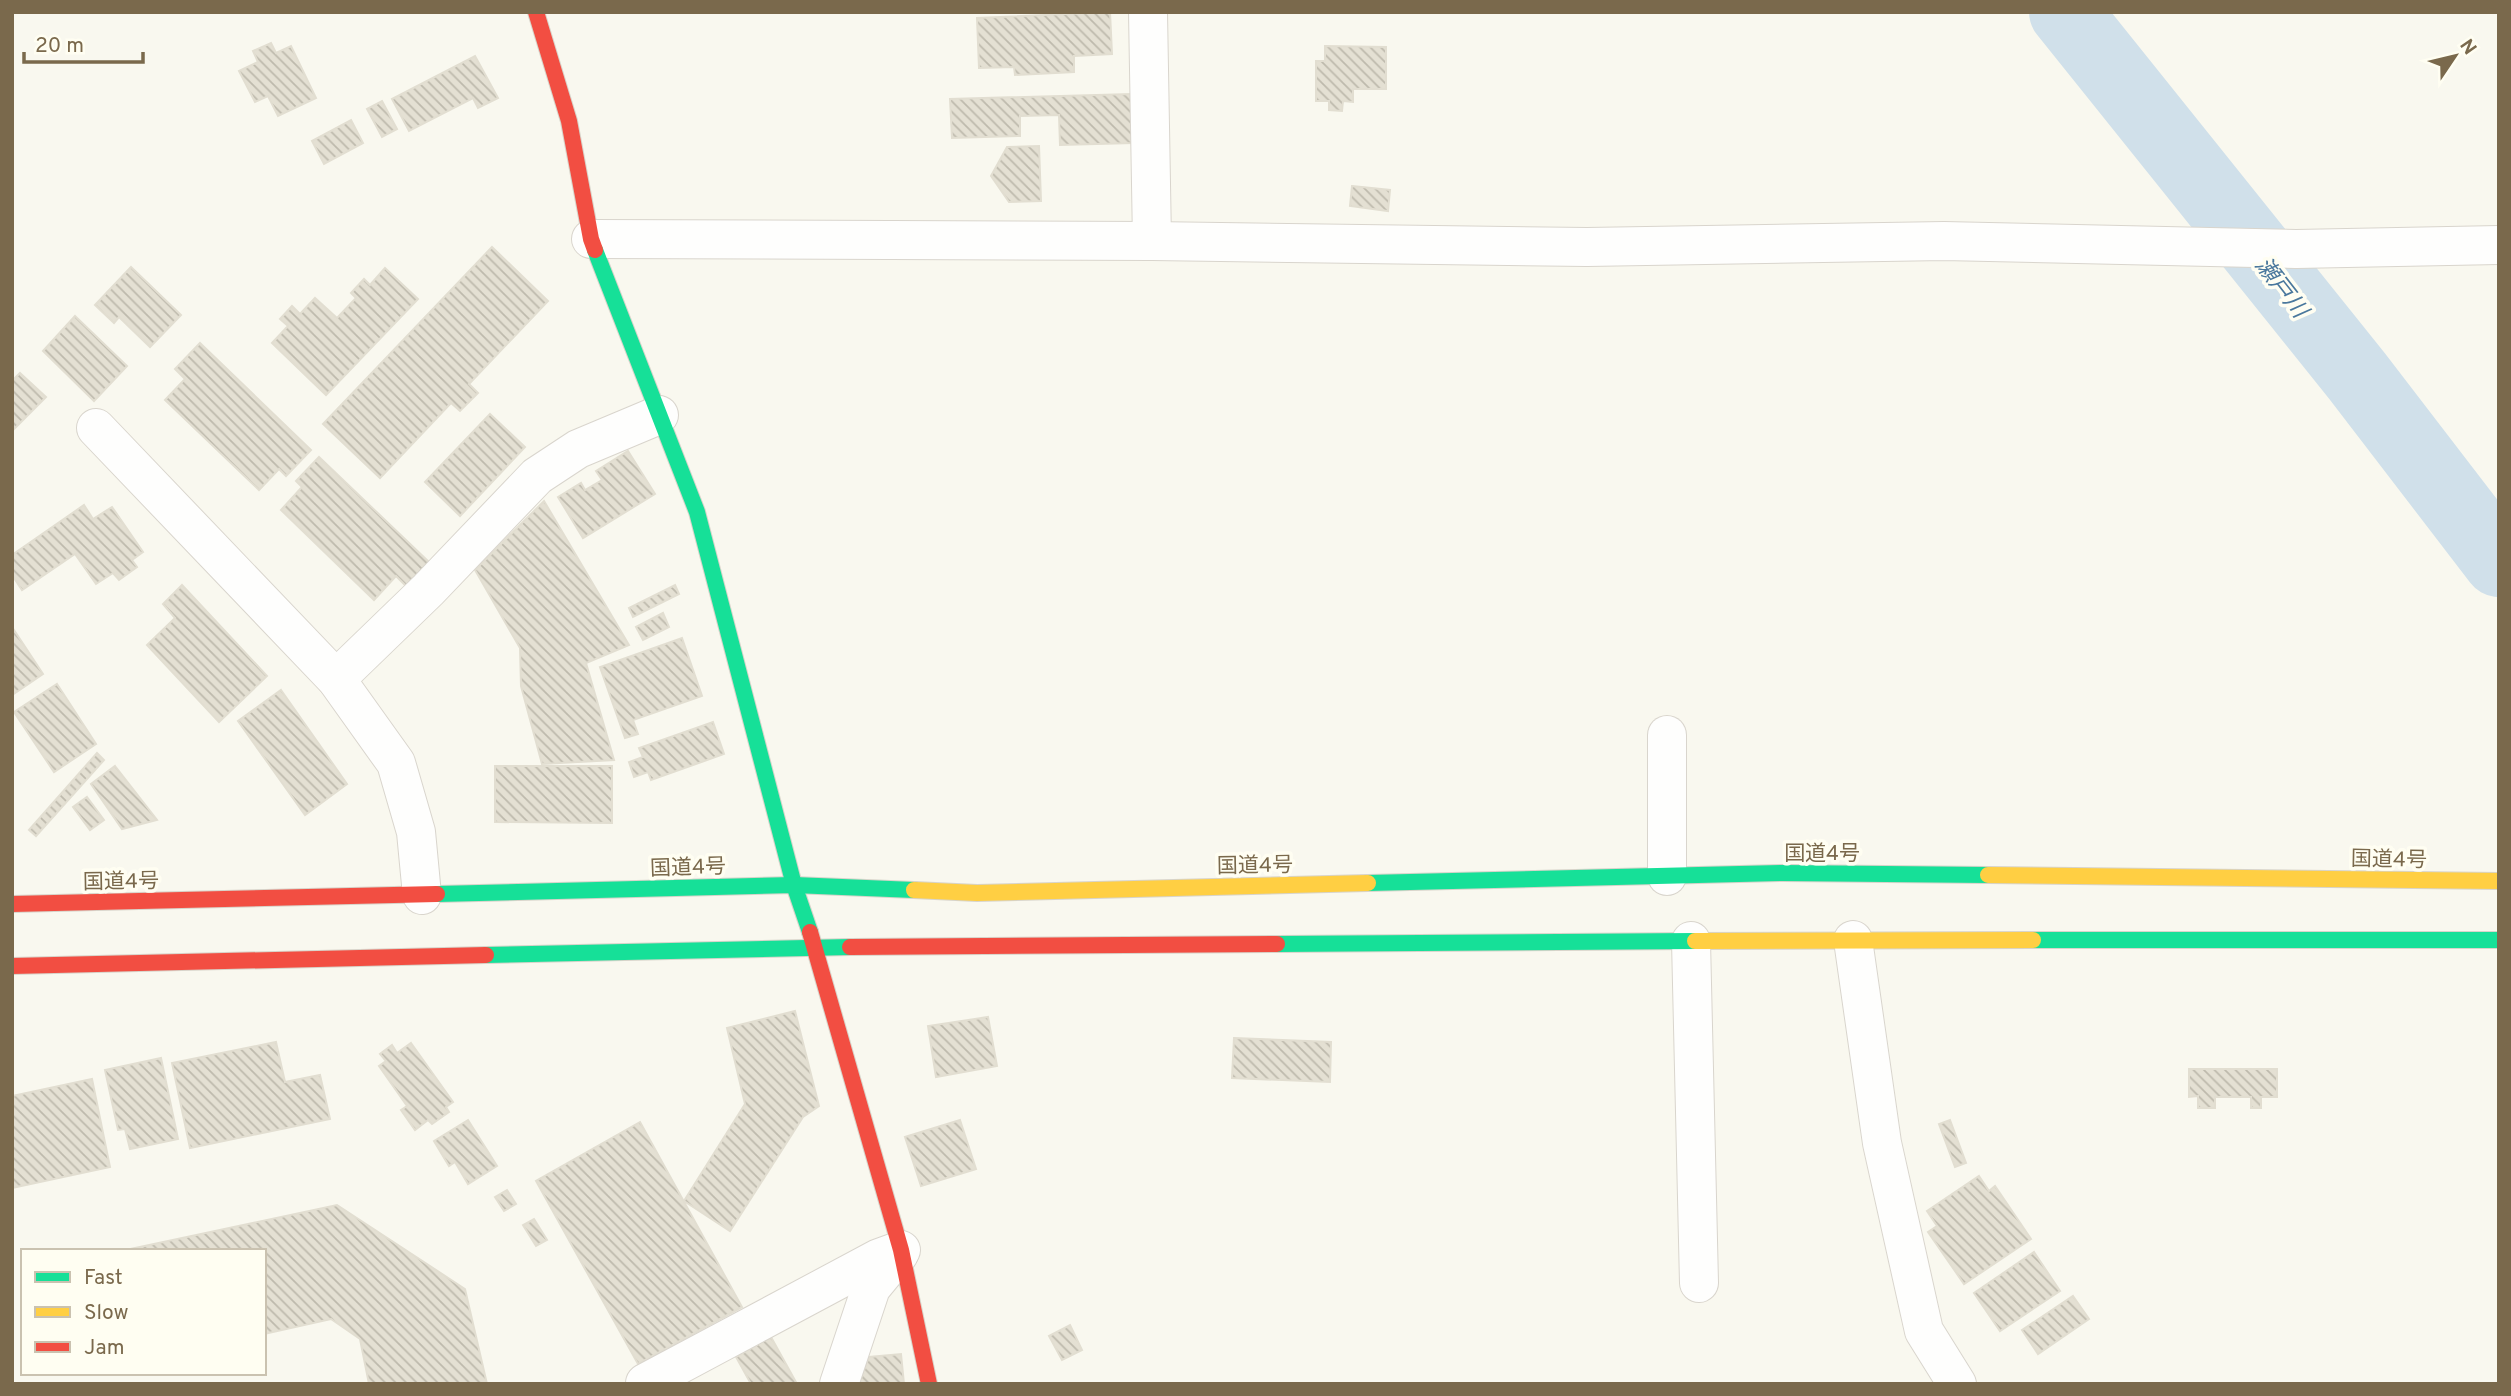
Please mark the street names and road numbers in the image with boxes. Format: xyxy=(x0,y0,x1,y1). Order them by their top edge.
street label: 国道4号 xyxy=(1784,841,1860,868)
street label: 国道4号 xyxy=(2351,846,2427,875)
street label: 国道4号 xyxy=(1217,852,1293,881)
street label: 国道4号 xyxy=(650,854,727,883)
street label: 国道4号 xyxy=(83,868,159,897)

